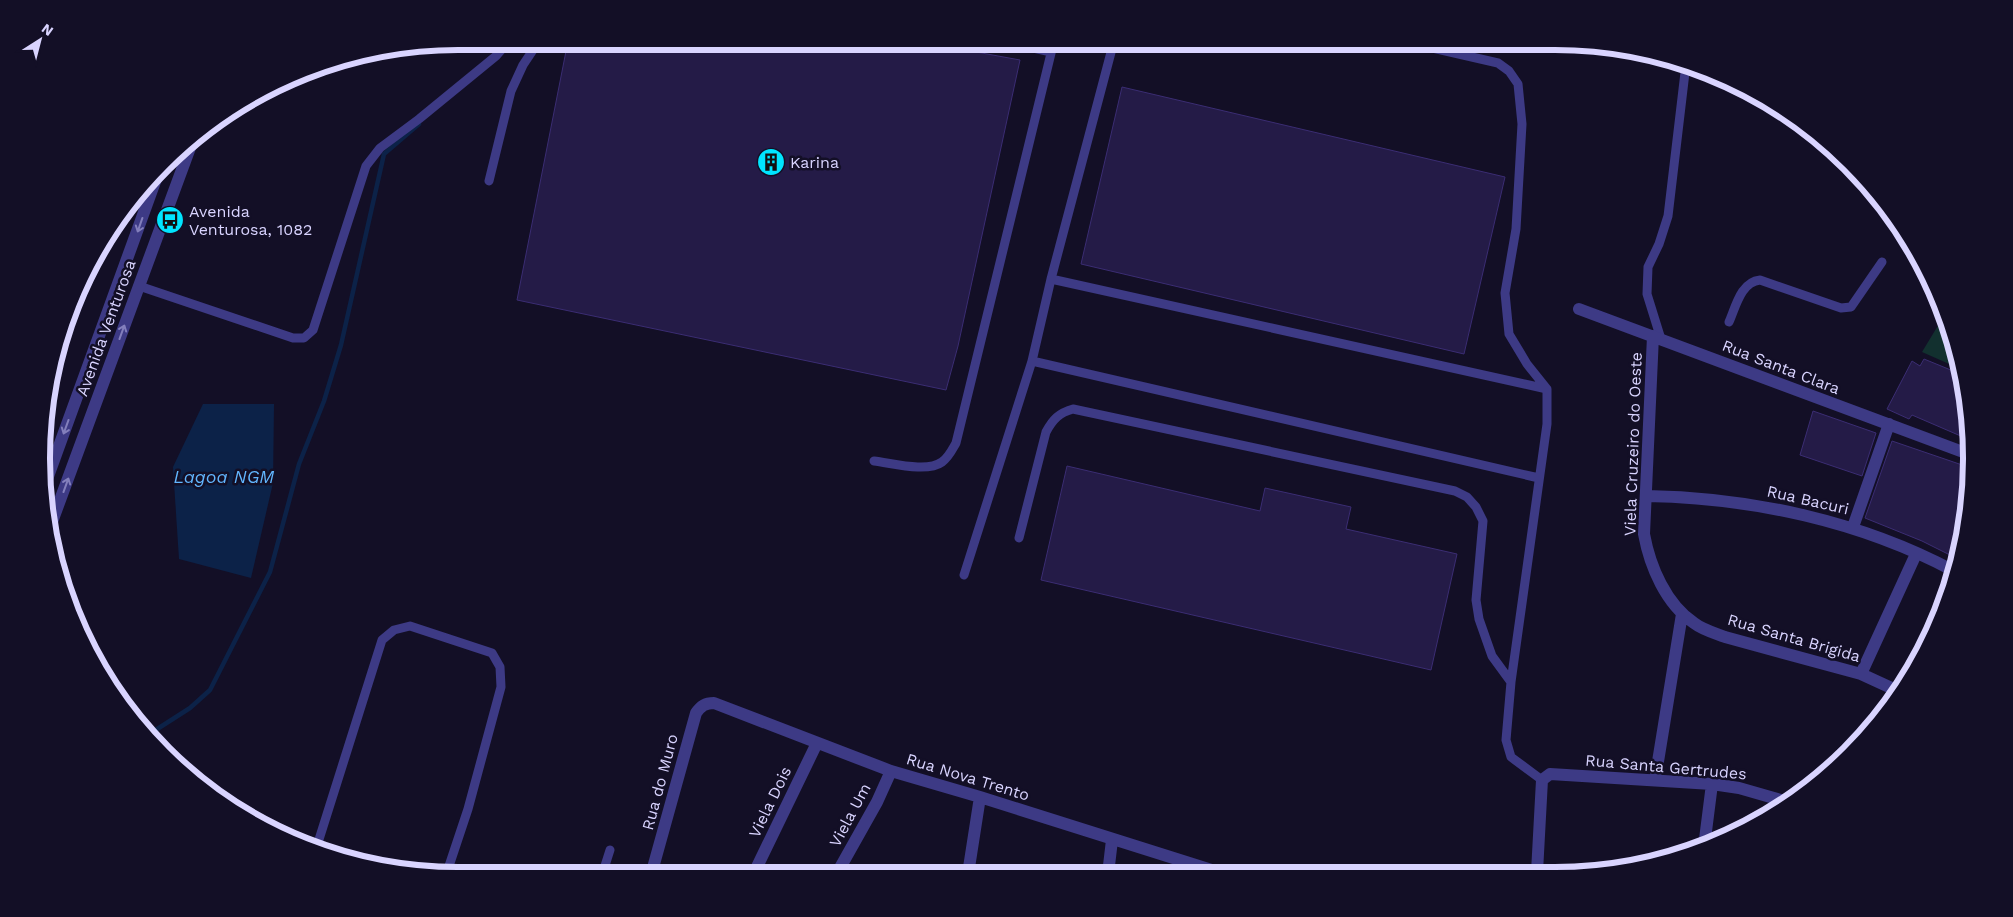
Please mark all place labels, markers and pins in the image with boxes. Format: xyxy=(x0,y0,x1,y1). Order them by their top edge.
building icon: Karina xyxy=(756,147,786,177)
place label: Karina xyxy=(790,153,839,172)
place label: Avenida Venturosa, 1082 xyxy=(189,202,312,239)
bus stop icon: Avenida Venturosa, 1082 xyxy=(155,205,185,235)

